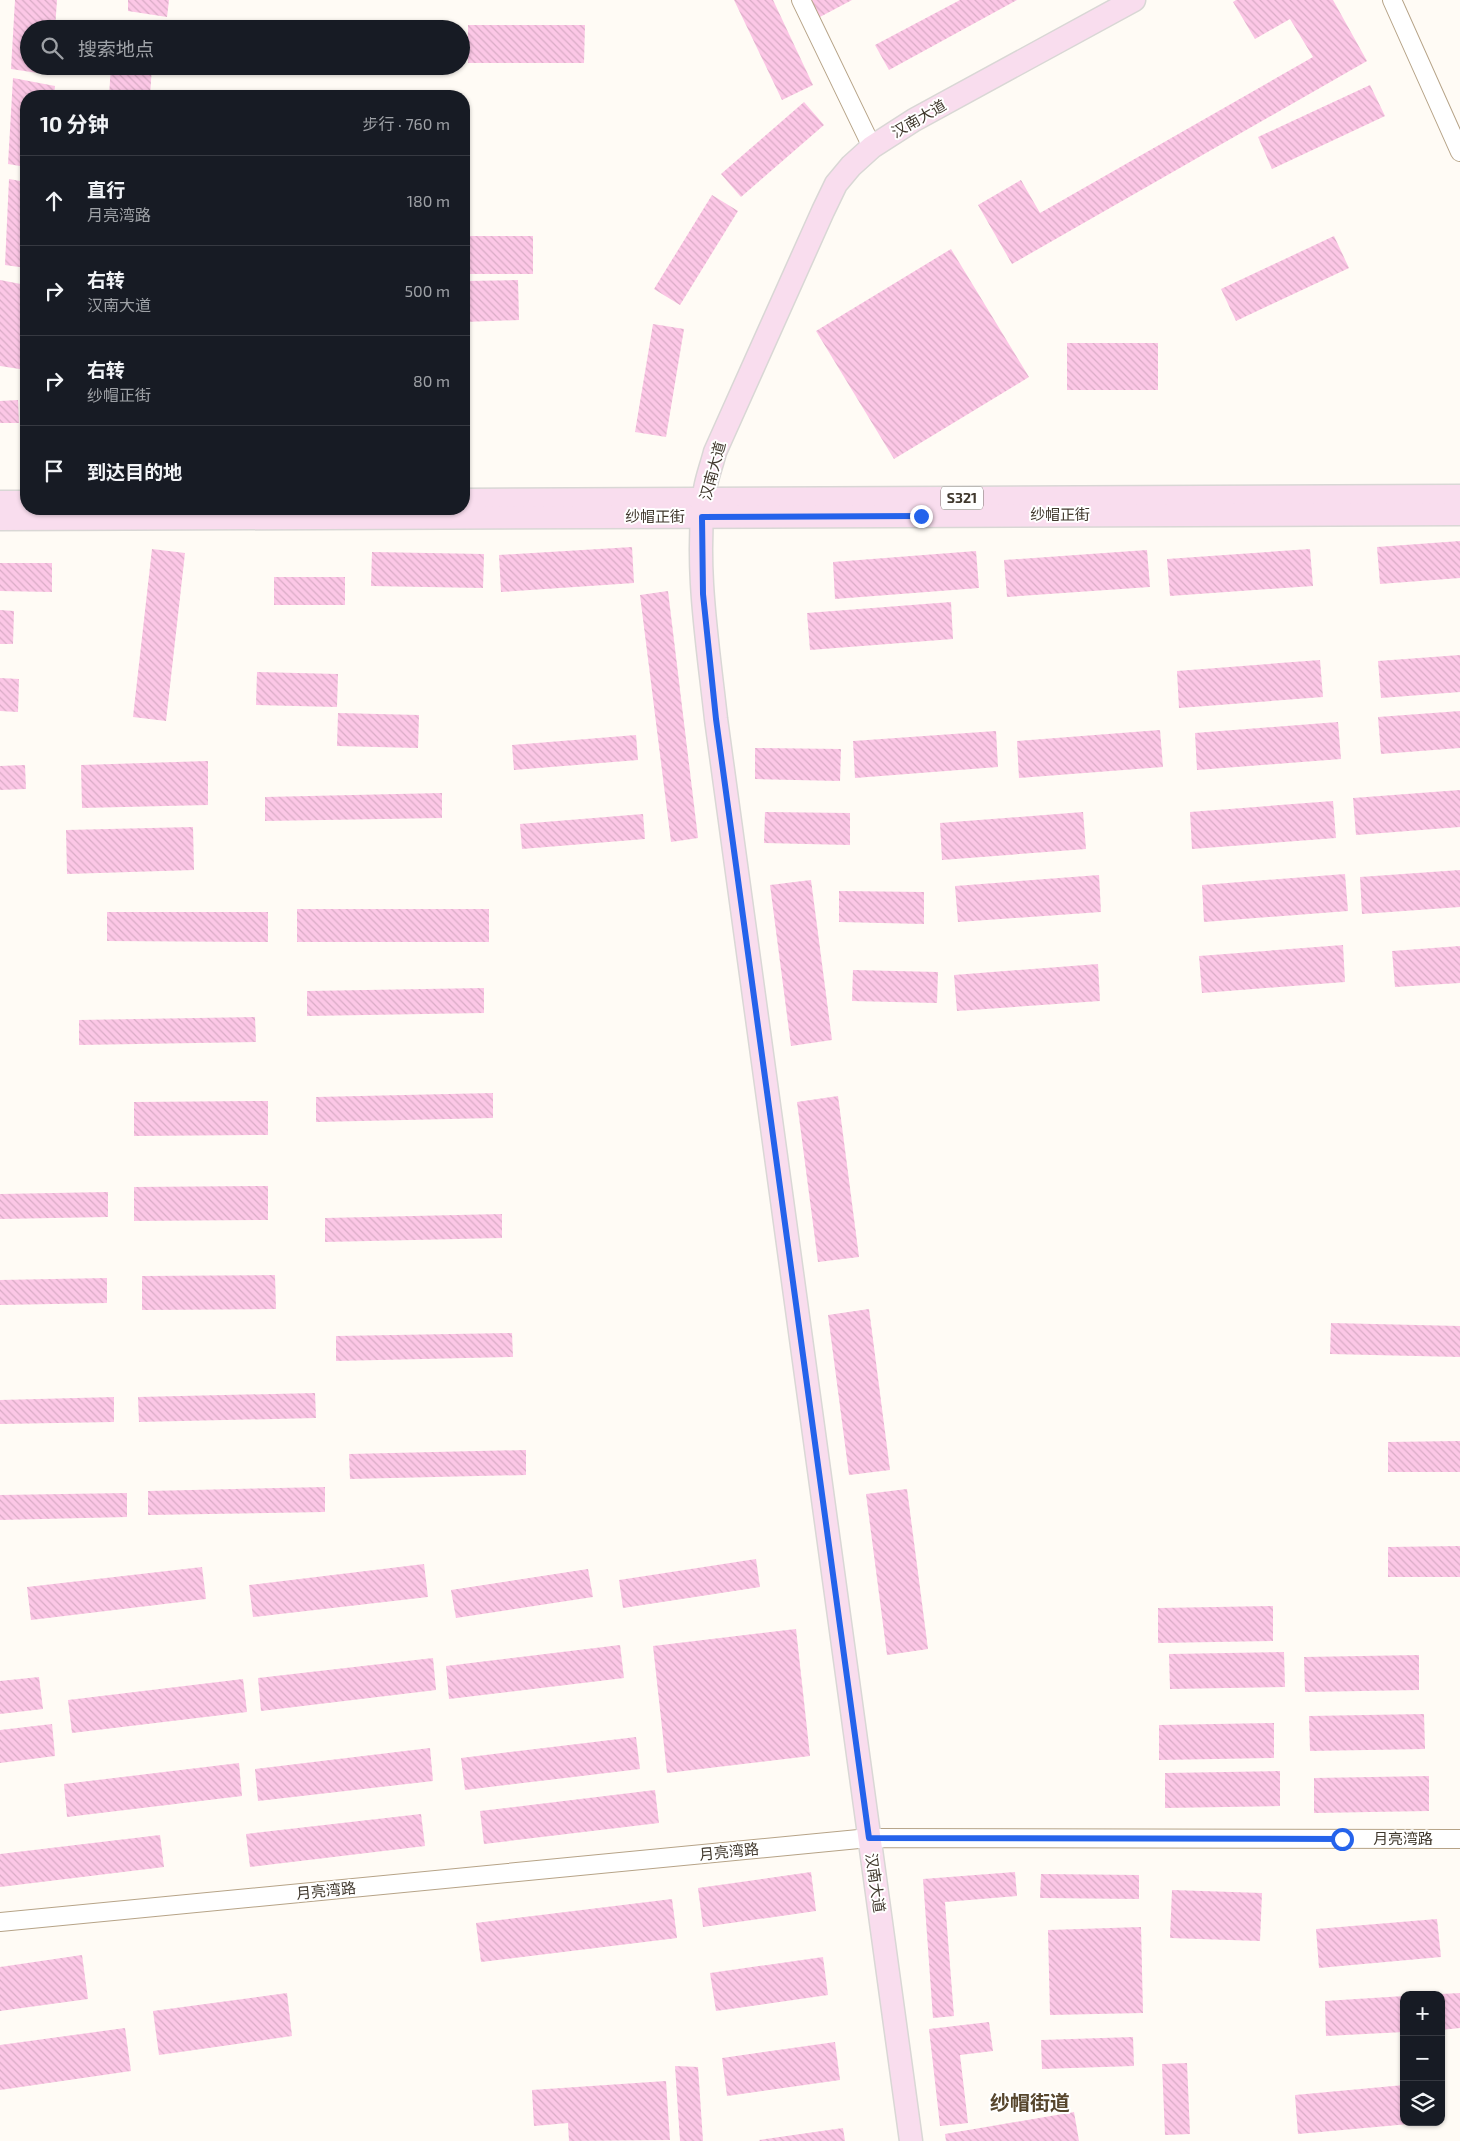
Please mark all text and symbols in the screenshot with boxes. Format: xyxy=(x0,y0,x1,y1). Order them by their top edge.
search box xyxy=(20,20,470,75)
icon: search xyxy=(38,34,66,62)
text: 搜索地点 xyxy=(78,37,154,60)
street label: 汉南大道 xyxy=(888,95,949,141)
text: 10 分钟 xyxy=(40,111,109,136)
text: 步行 · 760 m xyxy=(363,114,450,133)
text: 直行 xyxy=(87,178,125,201)
icon: ahead xyxy=(40,187,68,215)
text: 180 m xyxy=(407,191,450,210)
text: 月亮湾路 xyxy=(87,205,151,224)
text: 右转 xyxy=(87,268,125,291)
icon: right xyxy=(40,277,68,305)
text: 500 m xyxy=(405,281,450,300)
text: 汉南大道 xyxy=(87,295,151,314)
text: 右转 xyxy=(87,358,125,381)
icon: right xyxy=(40,367,68,395)
text: 80 m xyxy=(413,371,450,390)
text: 纱帽正街 xyxy=(87,385,151,404)
street label: 汉南大道 xyxy=(696,439,728,502)
icon: arrive xyxy=(40,457,68,485)
text: 到达目的地 xyxy=(87,460,182,483)
road number: S321 xyxy=(941,486,983,509)
route end xyxy=(910,505,933,528)
street label: 纱帽正街 xyxy=(1030,505,1090,523)
street label: 纱帽正街 xyxy=(625,507,685,525)
route start xyxy=(1331,1828,1354,1851)
street label: 月亮湾路 xyxy=(1373,1829,1433,1847)
street label: 月亮湾路 xyxy=(698,1839,760,1863)
street label: 汉南大道 xyxy=(863,1852,889,1914)
street label: 月亮湾路 xyxy=(295,1878,357,1902)
map controls xyxy=(1400,1991,1445,2126)
button: + xyxy=(1400,1991,1445,2036)
button: − xyxy=(1400,2036,1445,2081)
button: layers xyxy=(1400,2081,1445,2126)
district label: 纱帽街道 xyxy=(990,2090,1070,2114)

